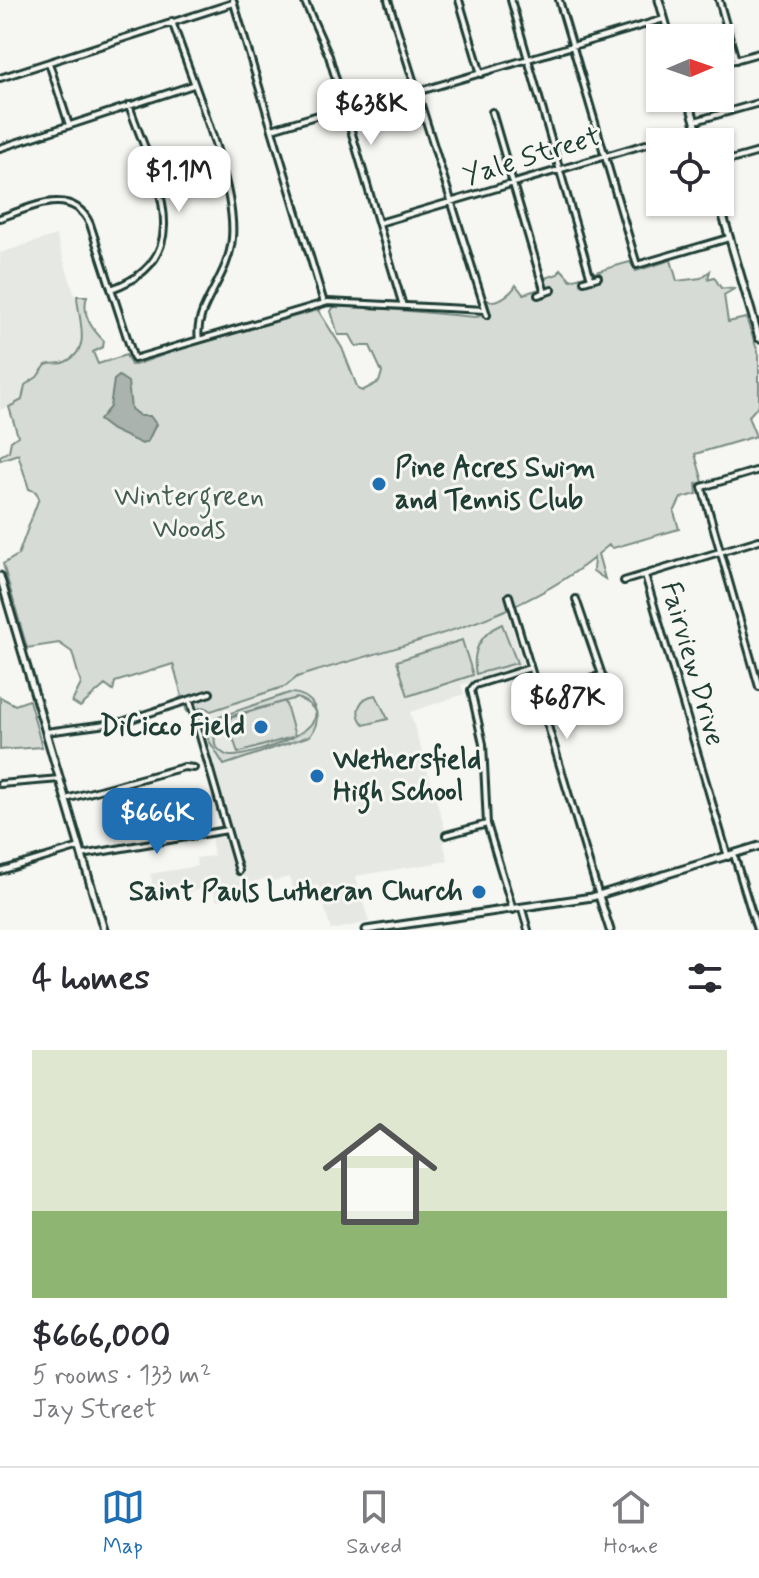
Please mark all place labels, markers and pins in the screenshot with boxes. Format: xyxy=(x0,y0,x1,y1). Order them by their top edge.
pin: $638K xyxy=(315,79,427,147)
pin: $1.1M xyxy=(123,146,235,214)
place label: Pine Acres Swim and Tennis Club xyxy=(395,450,595,519)
marker: Pine Acres Swim and Tennis Club xyxy=(370,475,388,493)
pin: $687K xyxy=(511,673,623,741)
place label: DiCicco Field xyxy=(100,709,245,746)
marker: DiCicco Field xyxy=(252,718,270,736)
place label: Wethersfield High School xyxy=(333,742,481,814)
marker: Wethersfield High School xyxy=(308,767,326,785)
pin: $666K xyxy=(101,788,213,856)
place label: Saint Pauls Lutheran Church xyxy=(129,874,463,911)
marker: Saint Pauls Lutheran Church xyxy=(470,883,488,901)

